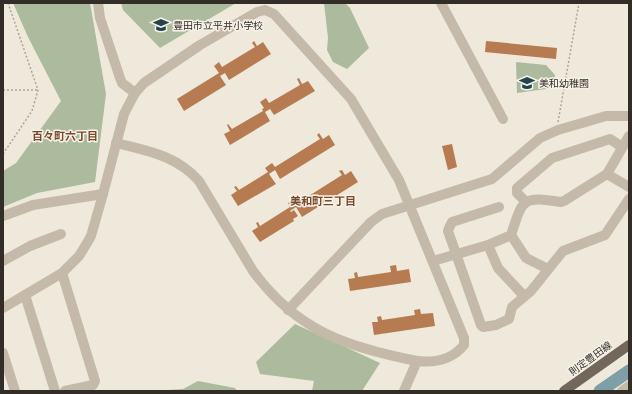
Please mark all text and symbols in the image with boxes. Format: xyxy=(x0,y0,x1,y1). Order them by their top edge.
school or university icon: 豊田市立平井小学校 xyxy=(152,16,170,34)
place label: 豊田市立平井小学校 xyxy=(173,19,263,31)
school or university icon: 美和幼稚園 xyxy=(518,74,536,92)
place label: 美和幼稚園 xyxy=(539,77,589,89)
district label: 百々町六丁目 xyxy=(32,129,98,142)
district label: 美和町三丁目 xyxy=(290,194,356,207)
street label: 則定豊田線 xyxy=(566,338,614,378)

